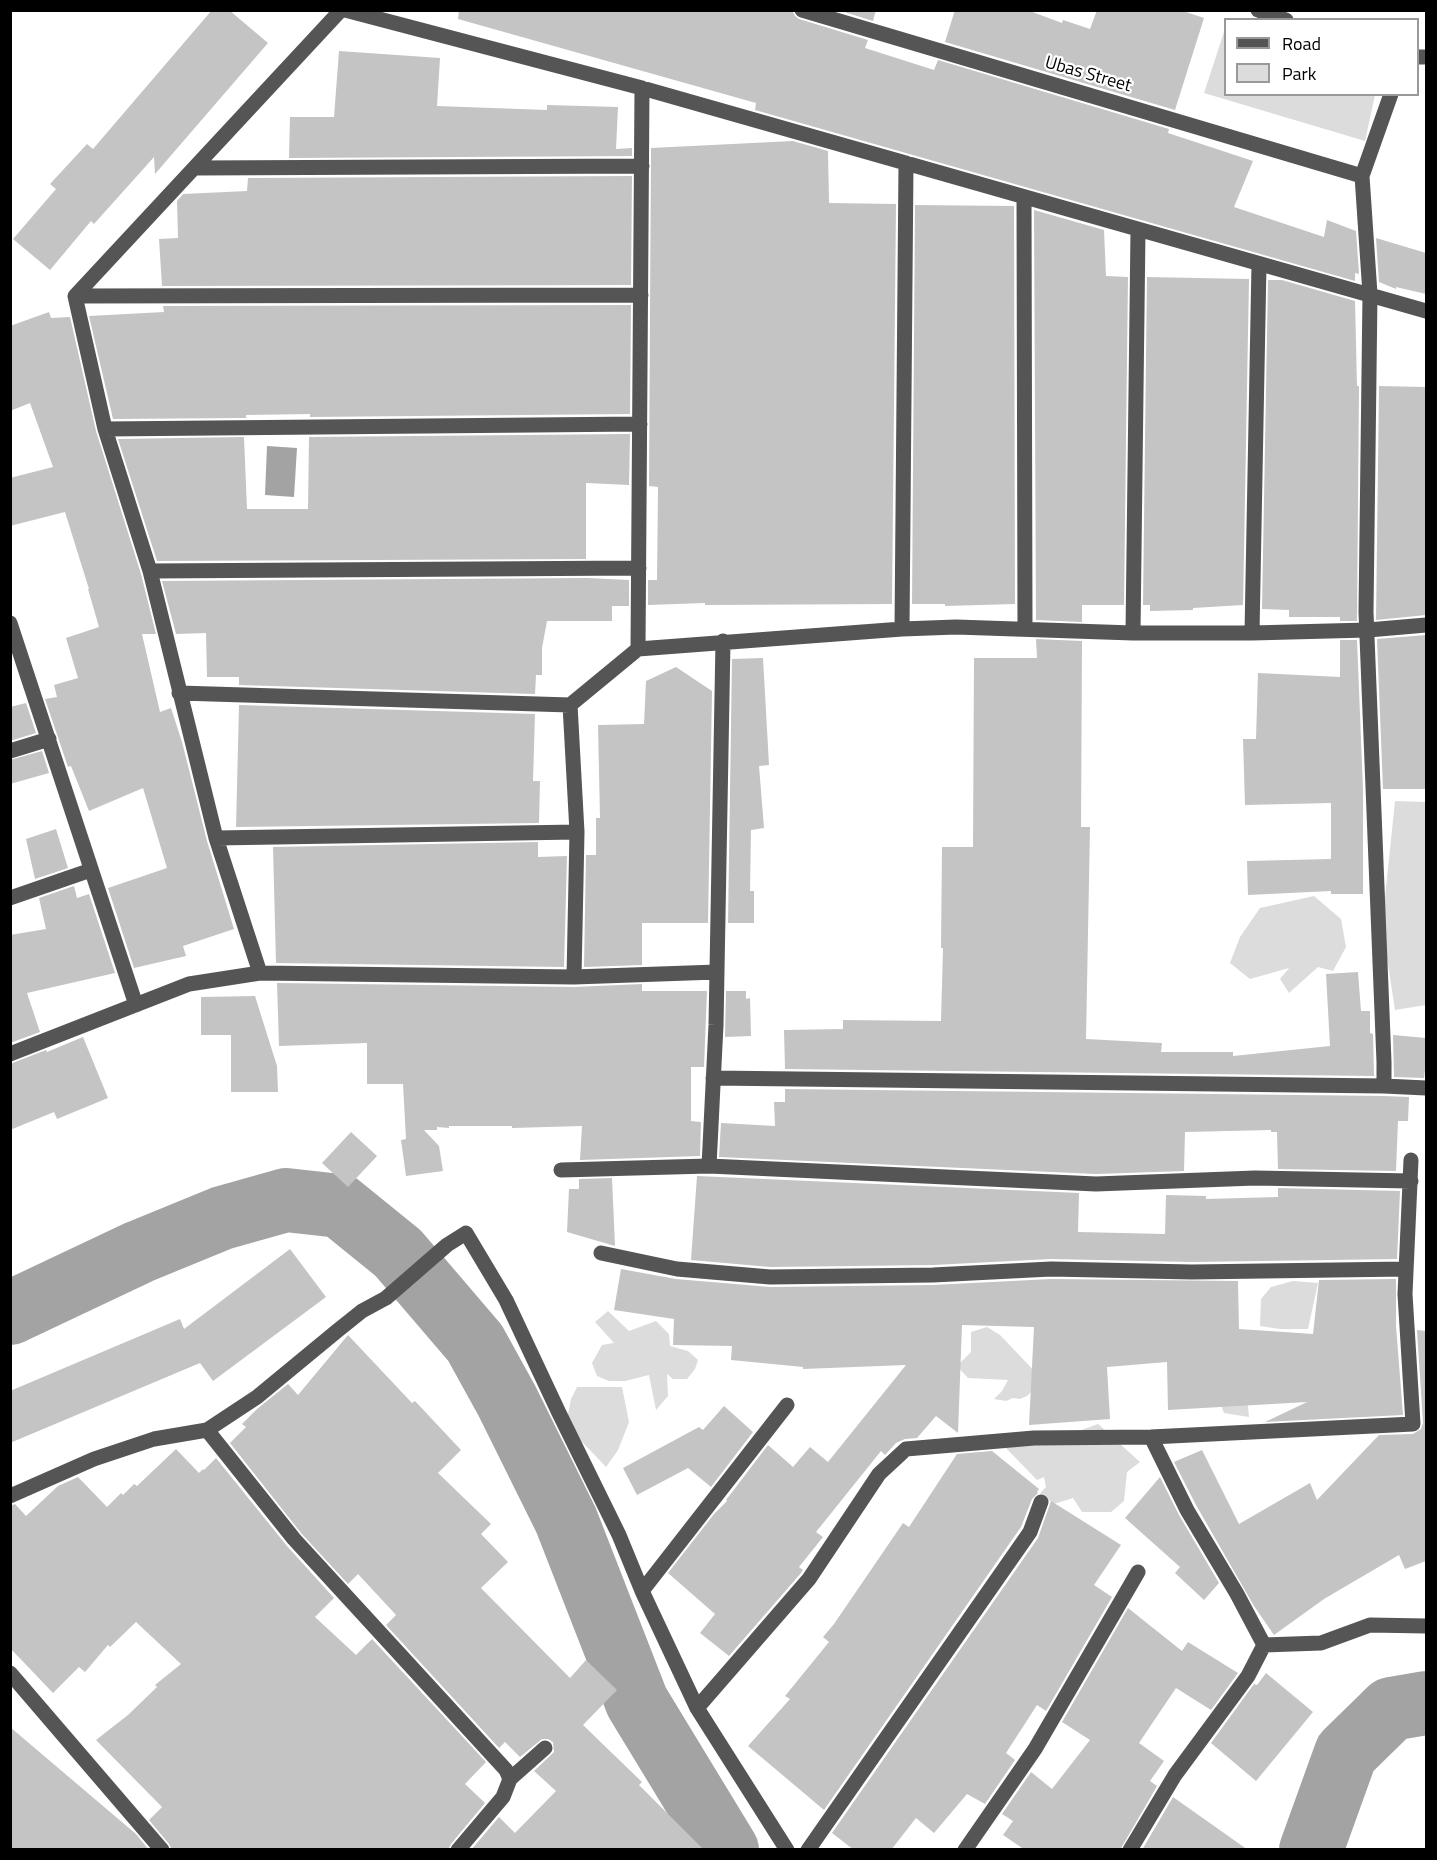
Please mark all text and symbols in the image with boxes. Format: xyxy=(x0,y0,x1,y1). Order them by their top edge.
legend xyxy=(1224,18,1419,96)
text: Road xyxy=(1282,30,1321,57)
street label: Ubas Street xyxy=(1042,52,1134,98)
text: Park xyxy=(1282,60,1316,87)

